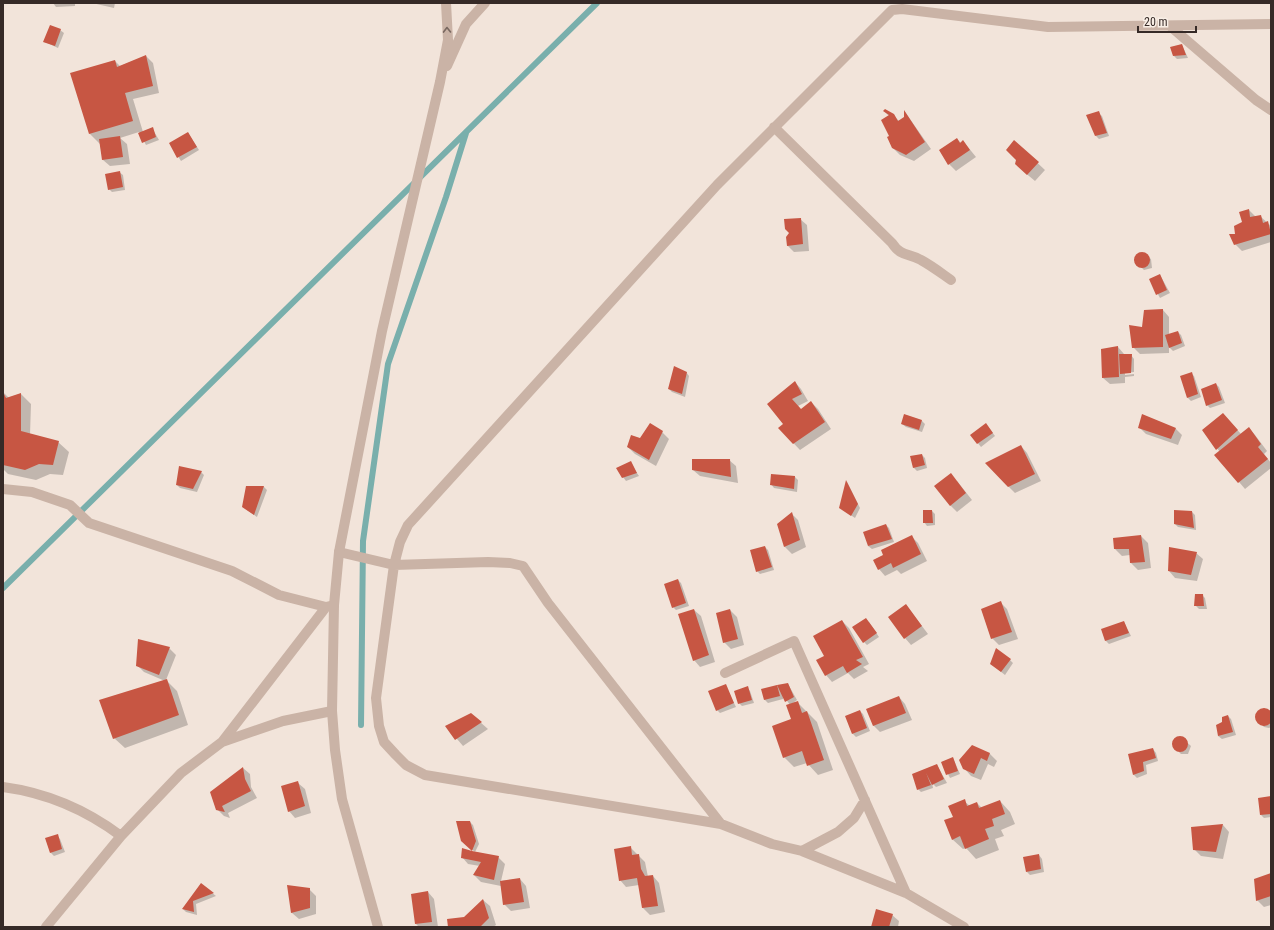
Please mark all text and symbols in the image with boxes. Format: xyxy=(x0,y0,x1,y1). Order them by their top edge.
scale bar xyxy=(1138,8,1196,34)
text: 20 m xyxy=(1144,15,1168,29)
one-way arrow xyxy=(443,27,452,33)

